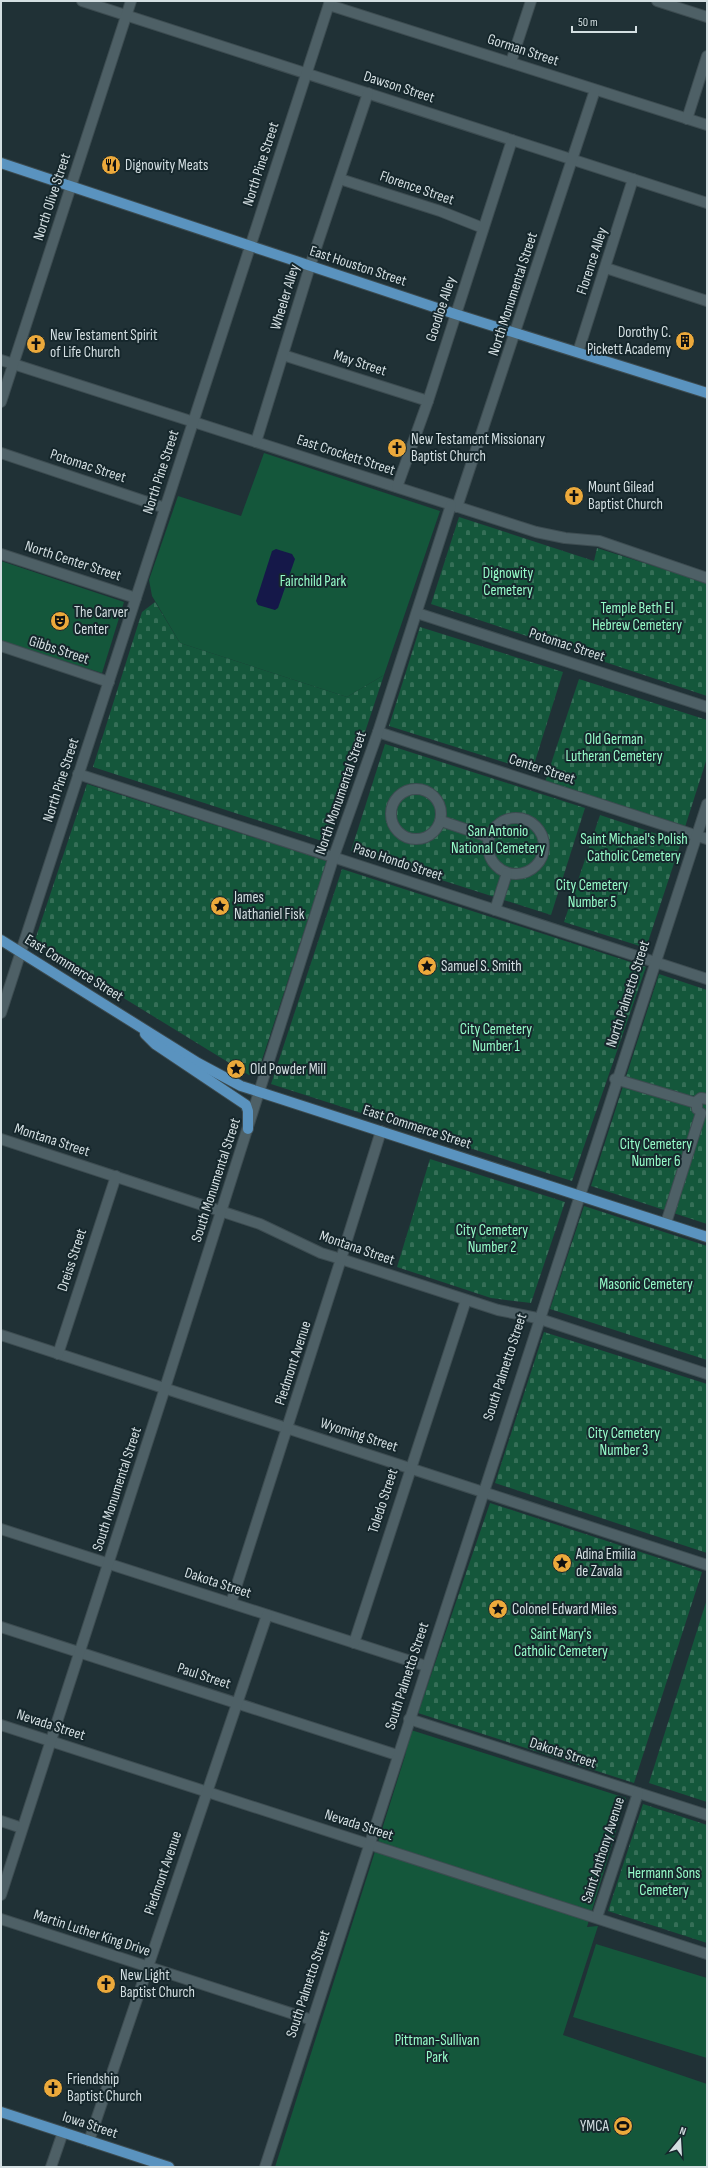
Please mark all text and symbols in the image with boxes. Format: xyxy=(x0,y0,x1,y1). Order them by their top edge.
scale bar xyxy=(572,8,636,34)
text: 50 m xyxy=(578,15,598,30)
street label: Gorman Street xyxy=(485,30,561,71)
street label: Dawson Street xyxy=(361,67,437,108)
street label: North Pine Street xyxy=(238,119,284,208)
street label: North Olive Street xyxy=(29,150,75,243)
restaurant icon: Dignowity Meats xyxy=(100,154,122,176)
place label: Dignowity Meats xyxy=(125,156,208,175)
street label: Florence Street xyxy=(377,166,457,210)
street label: Florence Alley xyxy=(572,225,612,297)
street label: North Monumental Street xyxy=(484,229,542,358)
street label: East Houston Street xyxy=(307,241,409,291)
street label: Wheeler Alley xyxy=(266,262,304,332)
street label: Goodloe Alley xyxy=(422,274,461,344)
place label: Dorothy C. Pickett Academy xyxy=(587,323,671,359)
place label: New Testament Spirit of Life Church xyxy=(50,326,158,362)
building icon: Dorothy C. Pickett Academy xyxy=(674,330,696,352)
church icon: New Testament Spirit of Life Church xyxy=(25,333,47,355)
street label: May Street xyxy=(331,346,389,381)
street label: North Pine Street xyxy=(138,427,184,516)
street label: East Crockett Street xyxy=(294,430,398,480)
place label: New Testament Missionary Baptist Church xyxy=(411,430,545,466)
church icon: New Testament Missionary Baptist Church xyxy=(386,437,408,459)
street label: Potomac Street xyxy=(48,445,129,487)
place label: Mount Gilead Baptist Church xyxy=(588,478,663,514)
church icon: Mount Gilead Baptist Church xyxy=(563,485,585,507)
street label: North Center Street xyxy=(22,536,124,586)
park label: Dignowity Cemetery xyxy=(483,564,533,600)
park label: Fairchild Park xyxy=(280,572,347,591)
park label: Temple Beth El Hebrew Cemetery xyxy=(592,599,682,635)
place label: The Carver Center xyxy=(74,603,129,639)
theatre icon: The Carver Center xyxy=(49,610,71,632)
street label: Potomac Street xyxy=(527,624,608,666)
street label: Gibbs Street xyxy=(26,631,92,669)
street label: North Monumental Street xyxy=(311,729,371,857)
park label: Old German Lutheran Cemetery xyxy=(566,730,663,766)
street label: North Pine Street xyxy=(38,735,84,824)
street label: Center Street xyxy=(506,749,578,789)
park label: San Antonio National Cemetery xyxy=(451,822,545,858)
park label: Saint Michael's Polish Catholic Cemetery xyxy=(580,830,688,866)
street label: Paso Hondo Street xyxy=(351,839,445,885)
park label: City Cemetery Number 5 xyxy=(556,876,628,912)
place label: James Nathaniel Fisk xyxy=(233,888,305,924)
place icon: James Nathaniel Fisk xyxy=(209,895,231,917)
street label: East Commerce Street xyxy=(21,930,127,1006)
street label: North Palmetto Street xyxy=(602,938,654,1050)
place icon: Samuel S. Smith xyxy=(416,955,438,977)
place label: Samuel S. Smith xyxy=(441,957,522,976)
park label: City Cemetery Number 1 xyxy=(460,1020,532,1056)
place icon: Old Powder Mill xyxy=(225,1058,247,1080)
place label: Old Powder Mill xyxy=(250,1060,326,1079)
street label: East Commerce Street xyxy=(360,1101,474,1154)
street label: South Monumental Street xyxy=(187,1115,245,1244)
street label: Montana Street xyxy=(12,1119,93,1161)
park label: City Cemetery Number 6 xyxy=(620,1135,692,1171)
park label: City Cemetery Number 2 xyxy=(456,1221,528,1257)
street label: Dreiss Street xyxy=(53,1226,91,1294)
street label: Montana Street xyxy=(317,1226,397,1270)
park label: Masonic Cemetery xyxy=(599,1275,693,1294)
street label: South Palmetto Street xyxy=(479,1310,531,1423)
street label: Piedmont Avenue xyxy=(270,1318,316,1408)
street label: Wyoming Street xyxy=(318,1414,401,1457)
street label: South Monumental Street xyxy=(88,1424,146,1553)
park label: City Cemetery Number 3 xyxy=(588,1424,660,1460)
street label: Toledo Street xyxy=(364,1466,402,1536)
place label: Adina Emilia de Zavala xyxy=(575,1545,636,1581)
place icon: Adina Emilia de Zavala xyxy=(551,1552,573,1574)
street label: Dakota Street xyxy=(182,1563,254,1603)
place icon: Colonel Edward Miles xyxy=(487,1598,509,1620)
place label: Colonel Edward Miles xyxy=(512,1600,617,1619)
street label: South Palmetto Street xyxy=(381,1619,433,1732)
park label: Saint Mary's Catholic Cemetery xyxy=(514,1625,608,1661)
street label: Paul Street xyxy=(175,1658,233,1694)
street label: Nevada Street xyxy=(14,1705,88,1745)
street label: Dakota Street xyxy=(527,1733,599,1773)
street label: Saint Anthony Avenue xyxy=(577,1795,629,1905)
street label: Nevada Street xyxy=(322,1805,396,1845)
street label: Piedmont Avenue xyxy=(140,1829,186,1917)
park label: Hermann Sons Cemetery xyxy=(627,1864,701,1900)
street label: Martin Luther King Drive xyxy=(31,1905,153,1961)
street label: South Palmetto Street xyxy=(282,1927,334,2040)
place label: New Light Baptist Church xyxy=(120,1966,195,2002)
church icon: New Light Baptist Church xyxy=(95,1973,117,1995)
park label: Pittman-Sullivan Park xyxy=(395,2031,479,2067)
place label: Friendship Baptist Church xyxy=(67,2070,142,2106)
church icon: Friendship Baptist Church xyxy=(42,2077,64,2099)
street label: Iowa Street xyxy=(60,2107,121,2143)
sports icon: YMCA xyxy=(612,2115,634,2137)
place label: YMCA xyxy=(580,2117,610,2136)
north arrow xyxy=(660,2120,700,2160)
text: N xyxy=(678,2124,688,2138)

